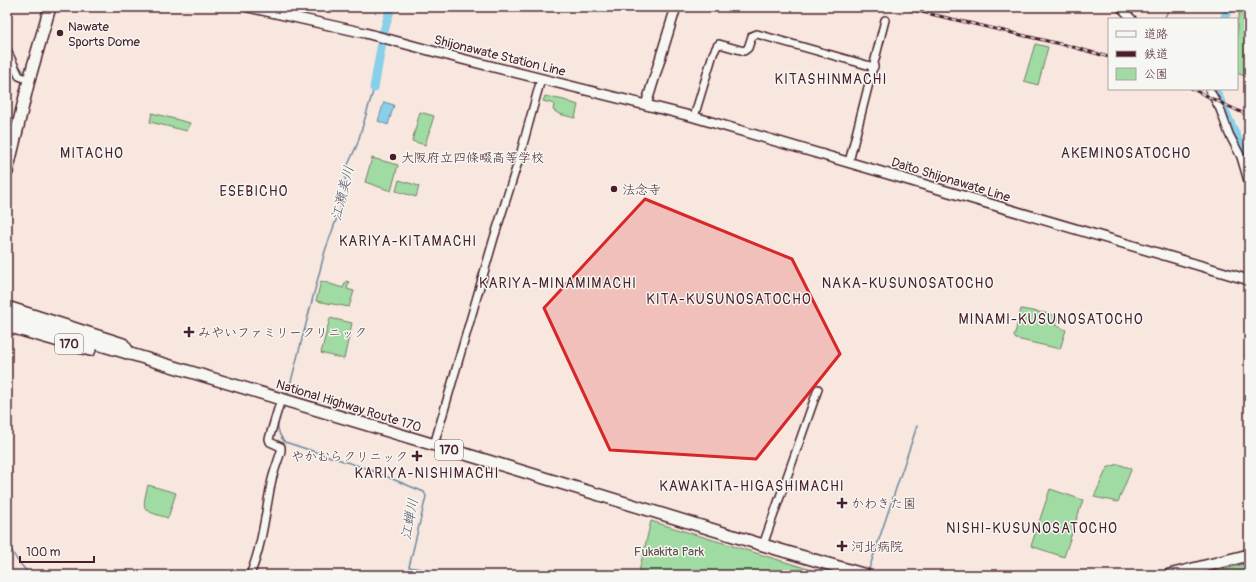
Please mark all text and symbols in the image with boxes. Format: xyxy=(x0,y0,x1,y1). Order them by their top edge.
legend xyxy=(1108,18,1238,90)
place label: Nawate Sports Dome xyxy=(68,19,140,50)
text: 道路 xyxy=(1144,27,1168,42)
marker: Nawate Sports Dome xyxy=(55,28,65,38)
street label: Shijonawate Station Line xyxy=(432,32,568,80)
text: 鉄道 xyxy=(1144,47,1168,62)
text: 公園 xyxy=(1144,67,1168,82)
district label: KITASHINMACHI xyxy=(775,71,887,88)
district label: MITACHO xyxy=(60,145,124,162)
district label: AKEMINOSATOCHO xyxy=(1061,145,1191,162)
place label: 大阪府立四條畷高等学校 xyxy=(401,150,544,166)
marker: 大阪府立四條畷高等学校 xyxy=(388,152,398,162)
street label: Daito Shijonawate Line xyxy=(889,154,1013,206)
water label: 江瀬美川 xyxy=(327,164,358,222)
place label: 法念寺 xyxy=(622,182,661,198)
district label: ESEBICHO xyxy=(220,183,288,200)
marker: 法念寺 xyxy=(609,184,619,194)
district label: KARIYA-KITAMACHI xyxy=(339,233,477,250)
district label: KARIYA-MINAMIMACHI xyxy=(479,275,637,292)
district label: NAKA-KUSUNOSATOCHO xyxy=(822,275,994,292)
district label: KITA-KUSUNOSATOCHO xyxy=(646,291,812,308)
district label: MINAMI-KUSUNOSATOCHO xyxy=(958,311,1144,328)
place label: みやいファミリークリニック xyxy=(198,325,367,341)
marker: みやいファミリークリニック xyxy=(183,326,195,338)
road number: 170 xyxy=(55,334,83,354)
street label: National Highway Route 170 xyxy=(274,376,423,436)
road number: 170 xyxy=(435,440,463,460)
place label: やかむらクリニック xyxy=(291,449,408,465)
marker: やかむらクリニック xyxy=(411,450,423,462)
district label: KARIYA-NISHIMACHI xyxy=(355,465,499,482)
district label: KAWAKITA-HIGASHIMACHI xyxy=(659,478,845,495)
place label: かわきた園 xyxy=(851,496,916,512)
water label: 江蝉川 xyxy=(397,497,422,541)
marker: かわきた園 xyxy=(836,497,848,509)
district label: NISHI-KUSUNOSATOCHO xyxy=(946,520,1118,537)
scale bar xyxy=(20,538,94,564)
place label: 河北病院 xyxy=(851,539,903,555)
marker: 河北病院 xyxy=(836,540,848,552)
park label: Fukakita Park xyxy=(634,544,705,560)
text: 100 m xyxy=(26,545,61,560)

